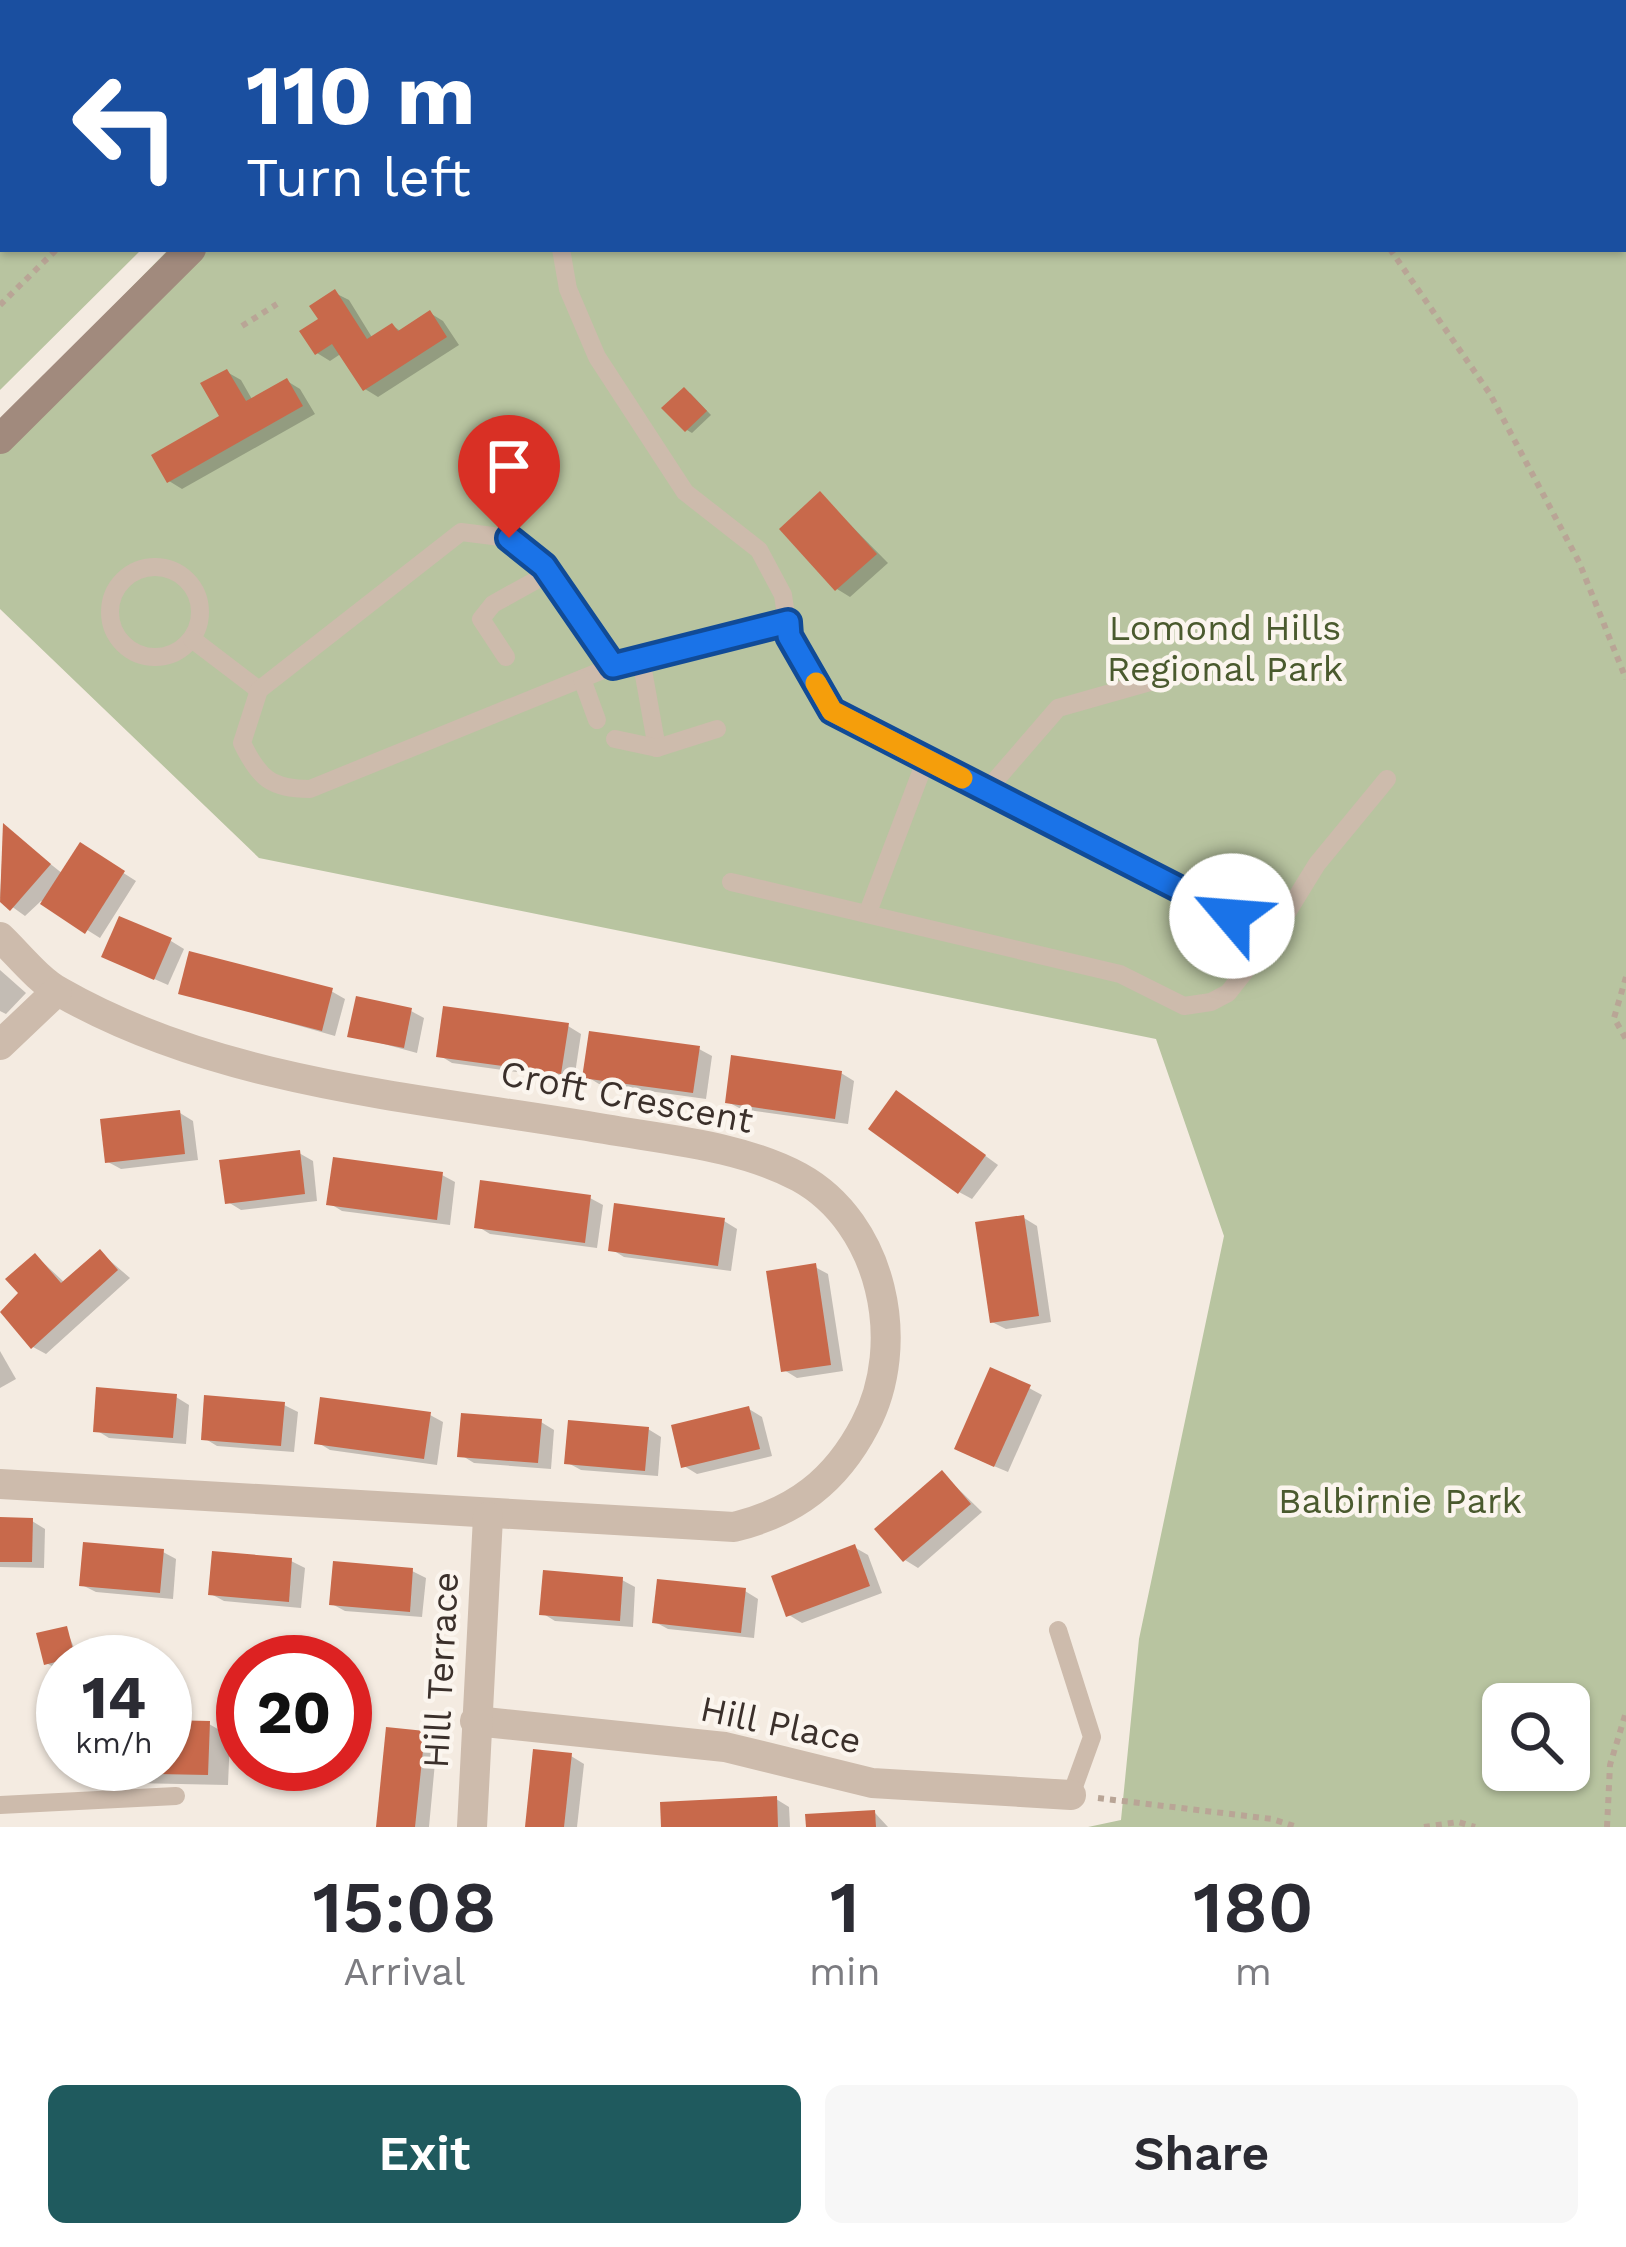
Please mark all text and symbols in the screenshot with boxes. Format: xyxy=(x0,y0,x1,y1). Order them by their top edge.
text: 110 m xyxy=(246,46,476,144)
icon: left xyxy=(48,48,204,204)
text: Turn left xyxy=(246,146,471,209)
pin xyxy=(458,415,560,538)
icon: arrive xyxy=(476,433,542,499)
park label: Lomond Hills Regional Park xyxy=(1107,607,1343,690)
position arrow xyxy=(1169,853,1295,979)
street label: Croft Crescent xyxy=(497,1052,757,1142)
park label: Balbirnie Park xyxy=(1278,1480,1522,1522)
street label: Hill Terrace xyxy=(415,1571,467,1769)
speed limit sign: 20 xyxy=(216,1635,372,1791)
text: 14 xyxy=(82,1662,146,1733)
map controls xyxy=(1482,1683,1590,1791)
button: search xyxy=(1482,1683,1590,1791)
street label: Hill Place xyxy=(697,1687,865,1762)
text: km/h xyxy=(75,1725,153,1760)
text: 15:08 xyxy=(312,1865,497,1949)
text: 1 xyxy=(830,1865,860,1949)
text: 180 xyxy=(1193,1865,1314,1949)
text: Arrival xyxy=(344,1949,465,1994)
text: min xyxy=(809,1949,881,1994)
text: m xyxy=(1235,1949,1272,1994)
button: Exit xyxy=(48,2085,801,2223)
button: Share xyxy=(825,2085,1578,2223)

